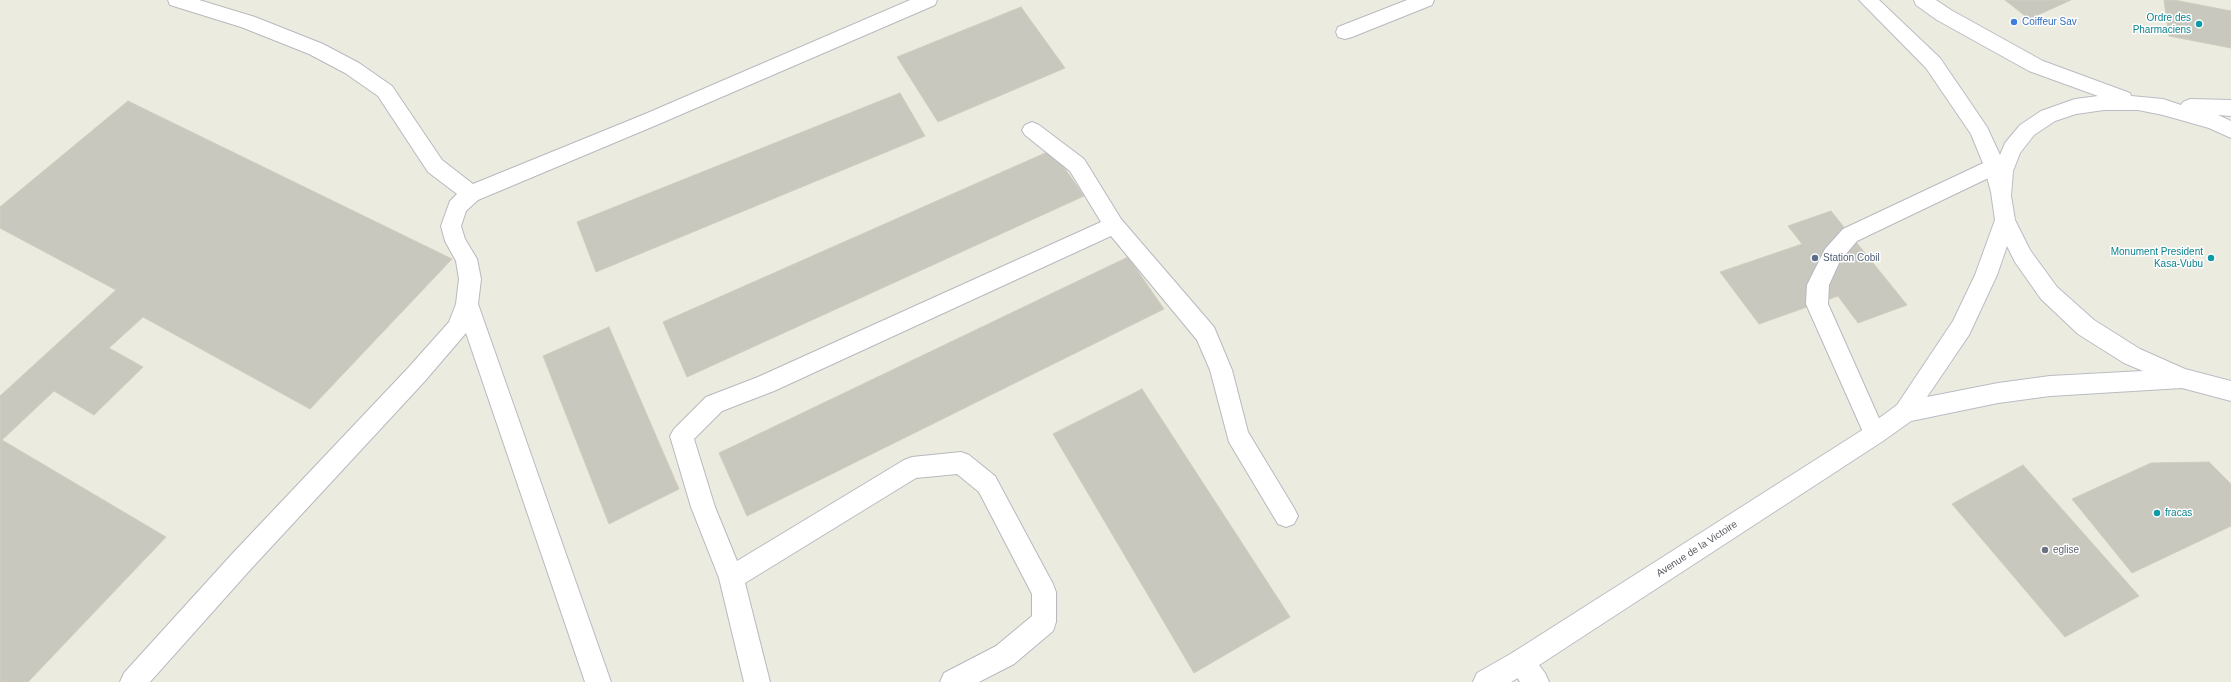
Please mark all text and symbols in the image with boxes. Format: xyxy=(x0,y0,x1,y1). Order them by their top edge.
place label: Ordre des Pharmaciens xyxy=(2133,12,2191,36)
place label: Coiffeur Sav xyxy=(2022,16,2077,28)
marker: Coiffeur Sav xyxy=(2009,17,2019,27)
marker: Ordre des Pharmaciens xyxy=(2194,19,2204,29)
place label: Monument President Kasa-Vubu xyxy=(2111,246,2203,270)
place label: Station Cobil xyxy=(1823,252,1880,264)
marker: Station Cobil xyxy=(1810,253,1820,263)
marker: Monument President Kasa-Vubu xyxy=(2206,253,2216,263)
place label: fracas xyxy=(2165,507,2192,519)
marker: fracas xyxy=(2152,508,2162,518)
street label: Avenue de la Victoire xyxy=(1654,518,1740,580)
place label: eglise xyxy=(2053,544,2079,556)
marker: eglise xyxy=(2040,545,2050,555)

